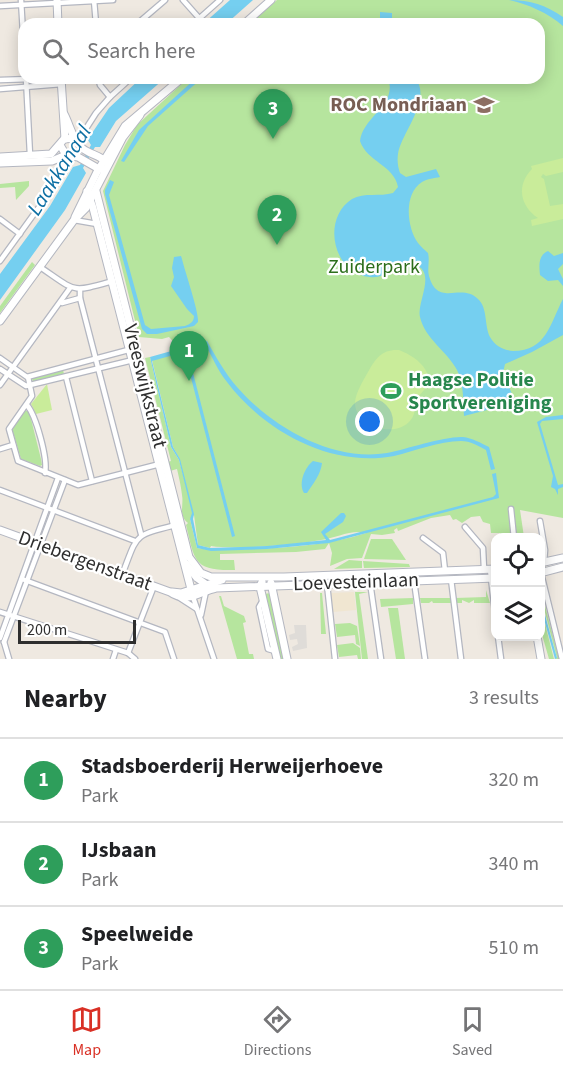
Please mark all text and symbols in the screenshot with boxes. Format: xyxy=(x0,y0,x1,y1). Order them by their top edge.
search box xyxy=(18,18,545,84)
icon: search xyxy=(39,35,72,68)
text: Search here xyxy=(87,35,195,67)
pin: 3 xyxy=(254,90,292,139)
place label: ROC Mondriaan xyxy=(330,91,467,119)
school or university icon: ROC Mondriaan xyxy=(472,93,496,117)
water label: Laakkanaal xyxy=(19,118,99,221)
pin: 2 xyxy=(258,196,296,245)
park label: Zuiderpark xyxy=(328,253,420,281)
street label: Vreeswijkstraat xyxy=(116,321,174,451)
pin: 1 xyxy=(170,332,208,381)
place label: Haagse Politie Sportvereniging xyxy=(408,366,552,417)
sports icon: Haagse Politie Sportvereniging xyxy=(379,379,403,403)
your location xyxy=(355,407,384,436)
street label: Driebergenstraat xyxy=(14,524,156,598)
map controls xyxy=(491,533,545,641)
button: locate xyxy=(491,533,545,587)
street label: Loevesteinlaan xyxy=(293,566,419,598)
button: layers xyxy=(491,587,545,641)
scale bar xyxy=(18,617,136,644)
text: 200 m xyxy=(27,619,67,641)
text: Nearby xyxy=(24,680,107,717)
text: 3 results xyxy=(469,684,539,712)
text: Stadsboerderij Herweijerhoeve xyxy=(81,750,383,782)
text: 1 xyxy=(38,766,49,794)
text: 320 m xyxy=(489,766,539,794)
text: Park xyxy=(81,782,118,810)
text: IJsbaan xyxy=(81,834,157,866)
text: 2 xyxy=(38,850,49,878)
text: 340 m xyxy=(489,850,539,878)
text: Park xyxy=(81,866,118,894)
text: Speelweide xyxy=(81,918,193,950)
text: 3 xyxy=(38,934,49,962)
text: 510 m xyxy=(489,934,539,962)
text: Park xyxy=(81,950,118,978)
tab: Map xyxy=(70,1003,103,1061)
tab: Directions xyxy=(244,1003,311,1061)
tab: Saved xyxy=(452,1003,493,1061)

